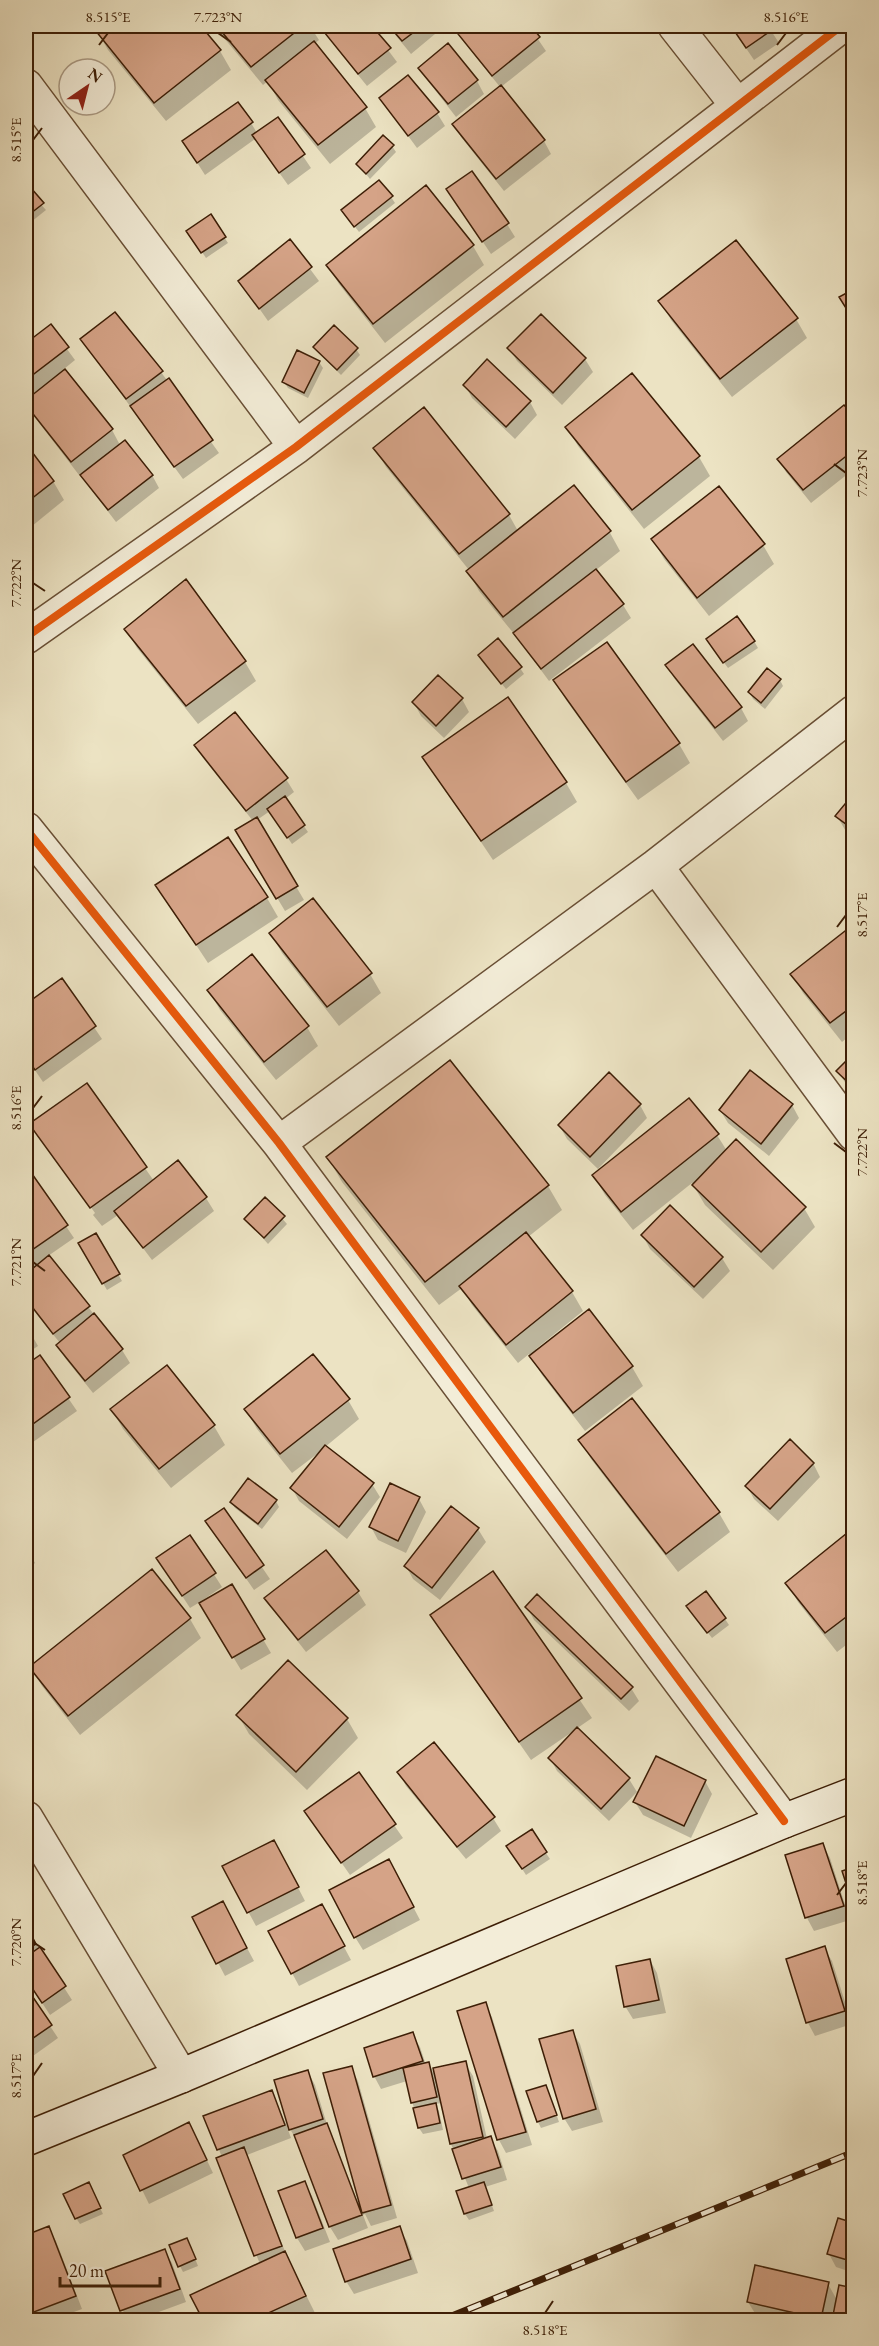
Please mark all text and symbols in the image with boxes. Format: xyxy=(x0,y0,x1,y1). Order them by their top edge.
text: 8.515°E xyxy=(85,7,131,26)
text: 7.723°N xyxy=(194,7,242,26)
text: 8.516°E xyxy=(763,7,809,26)
north arrow xyxy=(57,57,117,117)
text: N xyxy=(84,63,107,87)
text: 8.515°E xyxy=(6,117,25,163)
text: 7.723°N xyxy=(852,449,871,497)
text: 7.722°N xyxy=(6,559,25,607)
text: 8.517°E xyxy=(852,892,871,938)
text: 8.516°E xyxy=(6,1085,25,1131)
text: 7.722°N xyxy=(852,1128,871,1176)
text: 7.721°N xyxy=(6,1238,25,1286)
text: 8.518°E xyxy=(852,1860,871,1906)
text: 7.720°N xyxy=(6,1918,25,1966)
text: 8.517°E xyxy=(6,2053,25,2099)
scale bar xyxy=(60,2250,160,2288)
text: 20 m xyxy=(69,2259,104,2282)
text: 8.518°E xyxy=(522,2320,568,2339)

